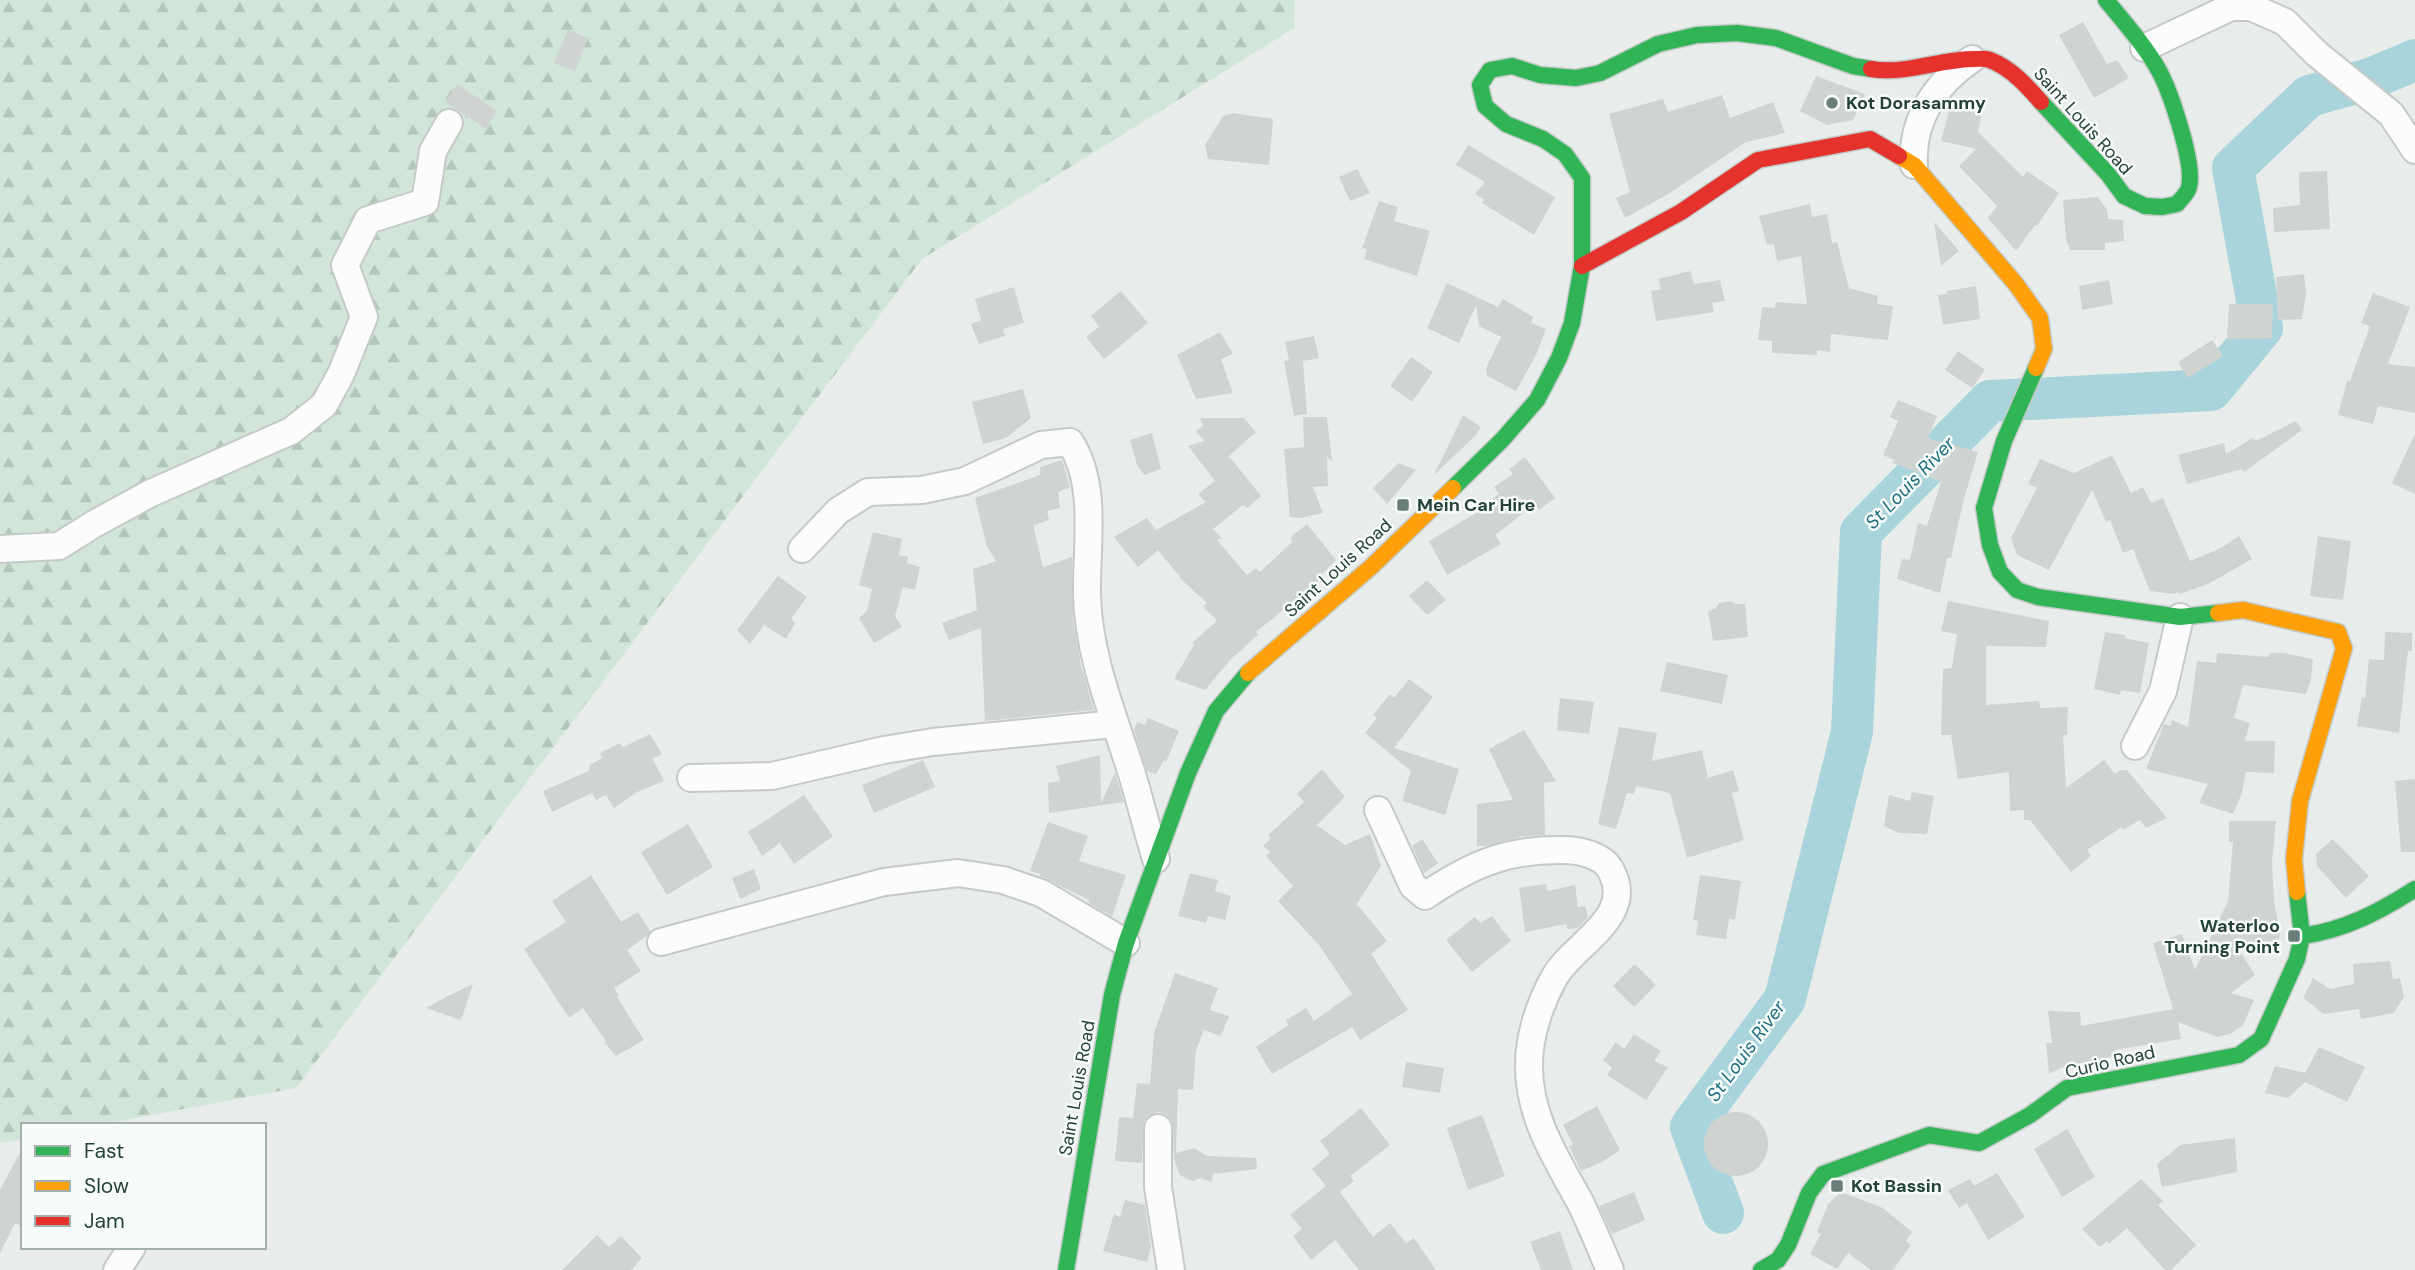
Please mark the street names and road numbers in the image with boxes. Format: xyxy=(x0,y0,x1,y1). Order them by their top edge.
street label: Saint Louis Road xyxy=(2028,62,2138,180)
street label: Saint Louis Road xyxy=(1279,513,1397,623)
street label: Saint Louis Road xyxy=(1053,1019,1101,1157)
street label: Curio Road xyxy=(2063,1040,2157,1084)

